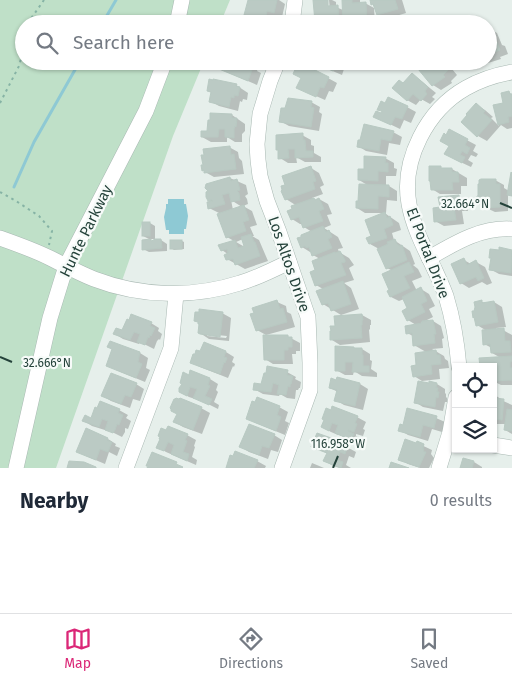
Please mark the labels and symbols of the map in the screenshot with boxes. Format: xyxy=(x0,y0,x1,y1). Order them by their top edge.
street label: Hunte Parkway xyxy=(56,181,116,280)
text: 32.664°N xyxy=(441,197,489,211)
street label: El Portal Drive xyxy=(402,205,454,301)
street label: Los Altos Drive xyxy=(264,214,314,314)
text: 32.666°N xyxy=(23,356,71,370)
text: 116.958°W xyxy=(311,437,365,451)

